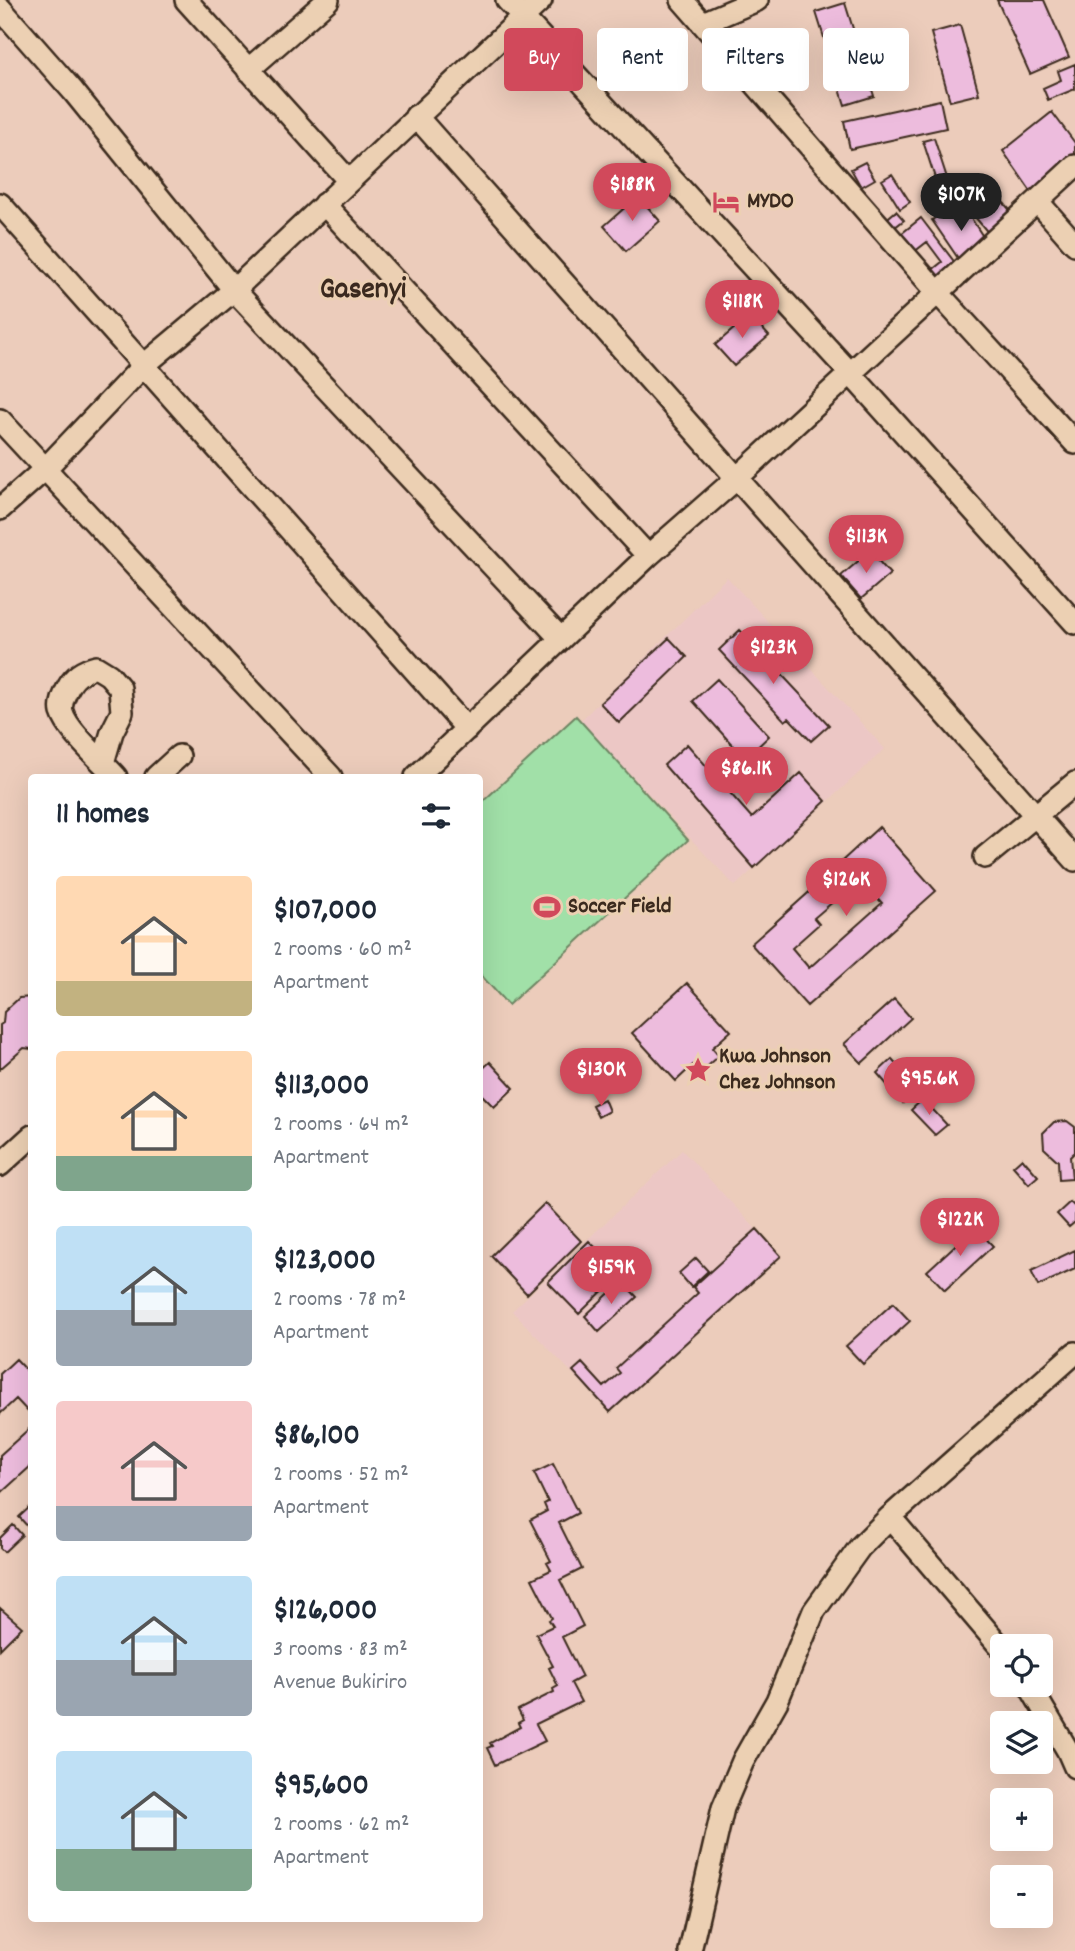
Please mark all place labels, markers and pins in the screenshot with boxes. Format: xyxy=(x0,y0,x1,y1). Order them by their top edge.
pin: $188K xyxy=(583,164,681,223)
pin: $107K xyxy=(912,174,1010,233)
place label: MYDO xyxy=(747,186,794,219)
hotel icon: MYDO xyxy=(711,187,741,217)
pin: $118K xyxy=(693,280,791,340)
pin: $113K xyxy=(817,516,915,575)
pin: $123K xyxy=(724,626,822,686)
pin: $86.1K xyxy=(689,748,803,807)
pin: $126K xyxy=(797,858,895,918)
place label: Soccer Field xyxy=(568,891,672,924)
sports icon: Soccer Field xyxy=(532,892,562,922)
place label: Kwa Johnson Chez Johnson xyxy=(719,1041,836,1100)
pin: $130K xyxy=(552,1048,650,1108)
place icon: Kwa Johnson Chez Johnson xyxy=(683,1055,713,1085)
pin: $95.6K xyxy=(872,1058,986,1117)
pin: $122K xyxy=(911,1198,1009,1258)
pin: $159K xyxy=(562,1246,660,1306)

